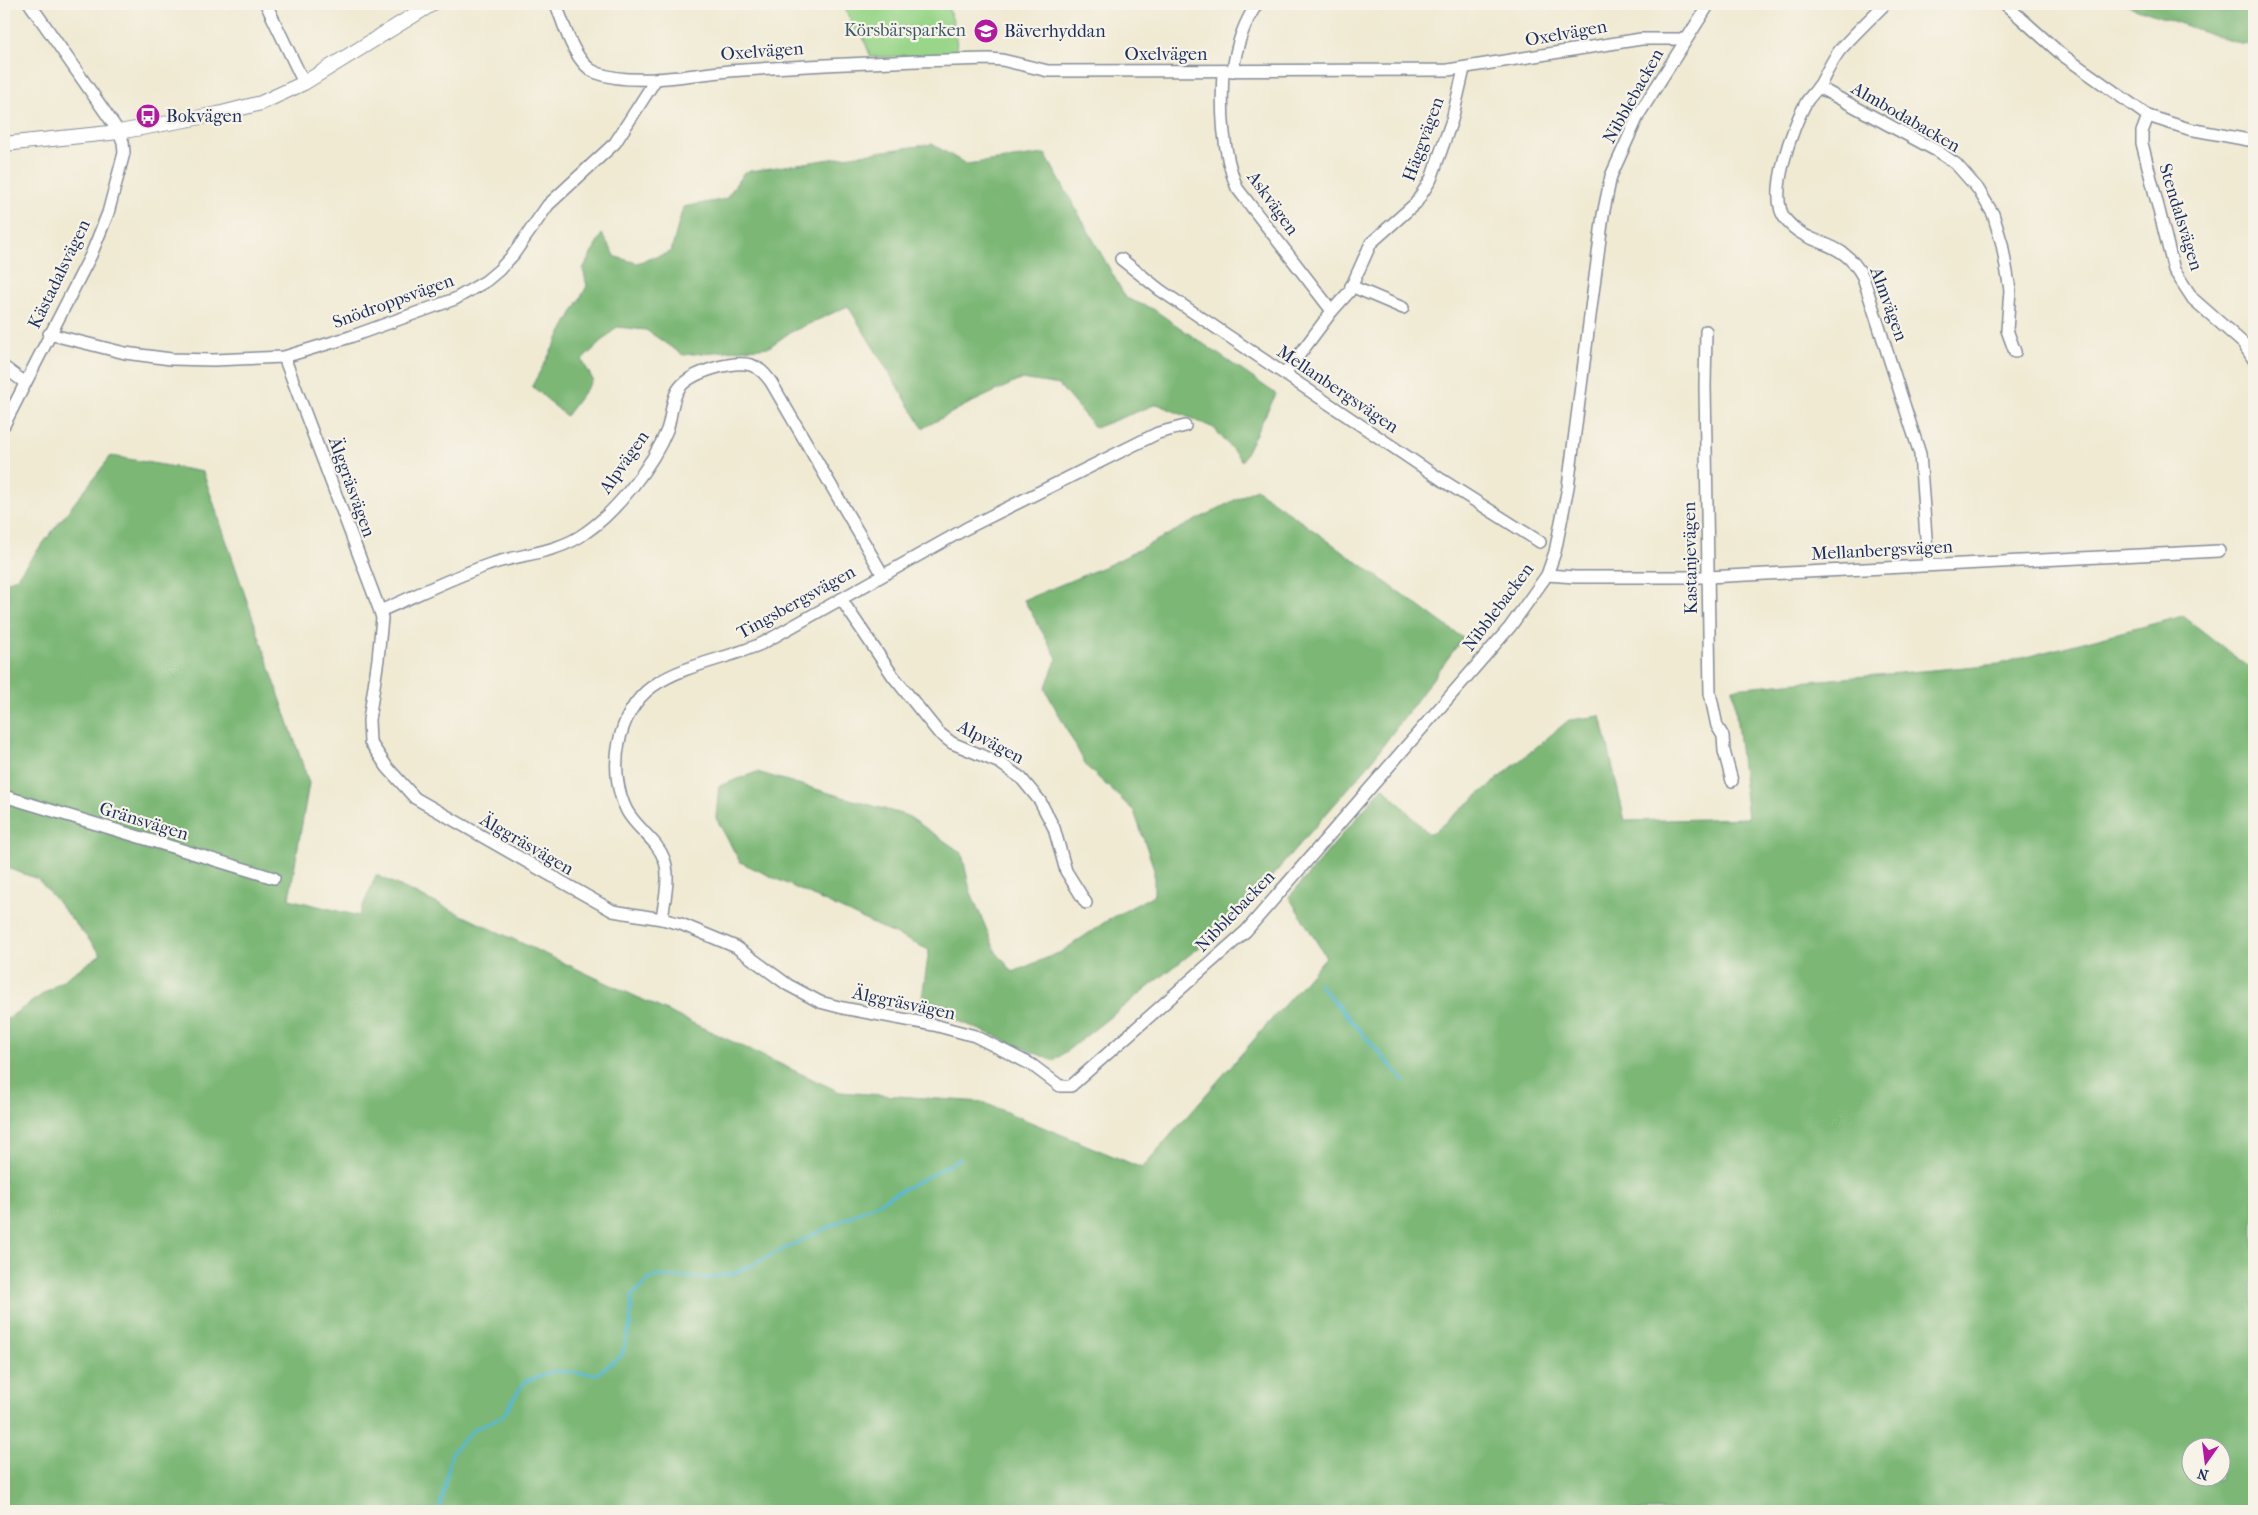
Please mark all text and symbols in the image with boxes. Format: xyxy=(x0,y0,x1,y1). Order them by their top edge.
street label: Oxelvägen xyxy=(1523,16,1609,51)
school or university icon: Bäverhyddan xyxy=(973,18,999,44)
park label: Körsbärsparken xyxy=(844,20,967,41)
place label: Bäverhyddan xyxy=(1004,21,1106,42)
street label: Oxelvägen xyxy=(720,38,805,65)
street label: Oxelvägen xyxy=(1125,44,1208,65)
street label: Nibblebacken xyxy=(1599,45,1668,147)
street label: Almbodabacken xyxy=(1847,77,1964,157)
street label: Häggvägen xyxy=(1399,94,1449,184)
bus stop icon: Bokvägen xyxy=(135,103,161,129)
place label: Bokvägen xyxy=(166,106,243,127)
street label: Stendalsvägen xyxy=(2154,161,2207,274)
street label: Askvägen xyxy=(1242,166,1303,240)
street label: Kästadalsvägen xyxy=(24,216,95,332)
street label: Almvägen xyxy=(1865,263,1912,345)
street label: Snödroppsvägen xyxy=(330,270,457,333)
street label: Mellanbergsvägen xyxy=(1273,341,1403,438)
street label: Alpvägen xyxy=(595,426,654,499)
street label: Älggräsvägen xyxy=(323,433,380,540)
street label: Kastanjevägen xyxy=(1679,501,1702,615)
street label: Mellanbergsvägen xyxy=(1811,536,1954,565)
street label: Nibblebacken xyxy=(1458,559,1539,656)
street label: Tingsbergsvägen xyxy=(733,561,860,644)
street label: Alpvägen xyxy=(953,716,1028,769)
street label: Gränsvägen xyxy=(97,798,191,845)
street label: Älggräsvägen xyxy=(475,808,578,880)
street label: Nibblebacken xyxy=(1191,866,1280,956)
street label: Älggräsvägen xyxy=(850,981,958,1025)
north arrow xyxy=(2180,1438,2230,1488)
text: N xyxy=(2195,1465,2210,1484)

